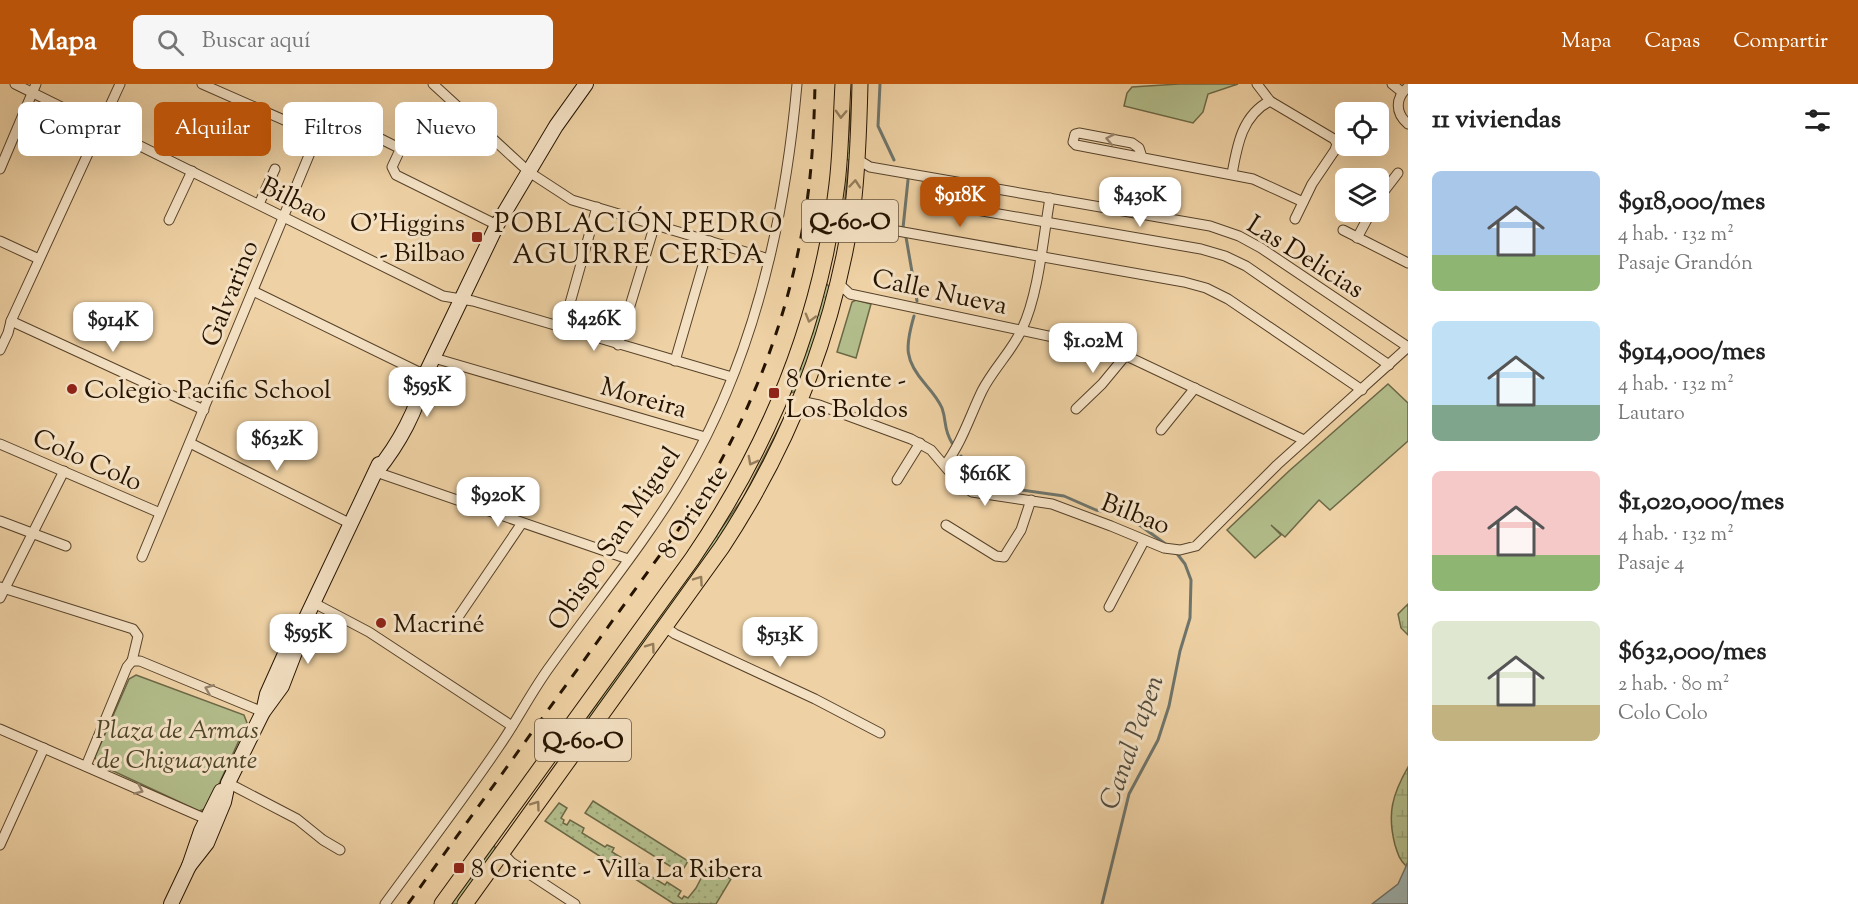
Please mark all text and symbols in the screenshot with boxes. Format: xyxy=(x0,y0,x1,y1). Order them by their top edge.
search box xyxy=(133,15,553,69)
text: Mapa xyxy=(30,22,97,62)
icon: search xyxy=(154,26,187,59)
text: Buscar aquí xyxy=(202,26,311,58)
text: Mapa xyxy=(1561,27,1611,57)
text: Capas xyxy=(1644,27,1700,57)
text: Compartir xyxy=(1733,27,1828,57)
chip: Comprar xyxy=(18,102,142,156)
chip: Alquilar xyxy=(154,102,271,156)
chip: Filtros xyxy=(283,102,383,156)
chip: Nuevo xyxy=(395,102,497,156)
map controls xyxy=(1335,102,1389,222)
button: locate xyxy=(1335,102,1389,156)
text: 11 viviendas xyxy=(1432,102,1561,139)
icon: filters xyxy=(1801,104,1834,137)
one-way arrow xyxy=(835,110,848,119)
one-way arrow xyxy=(1105,133,1115,146)
button: layers xyxy=(1335,168,1389,222)
street label: Bilbao xyxy=(254,169,334,233)
pin: $918K xyxy=(918,177,1002,228)
pin: $430K xyxy=(1098,177,1182,228)
one-way arrow xyxy=(848,179,861,188)
text: $918K xyxy=(934,182,986,211)
text: $430K xyxy=(1113,182,1167,211)
text: $918,000/mes xyxy=(1618,184,1765,221)
icon: home xyxy=(1480,195,1552,267)
road number: Q-60-O xyxy=(802,200,898,242)
place label: O'Higgins - Bilbao xyxy=(350,206,465,273)
district label: POBLACIÓN PEDRO AGUIRRE CERDA xyxy=(494,206,784,276)
street label: Las Delicias xyxy=(1239,207,1370,309)
text: 4 hab. · 132 m² xyxy=(1618,221,1734,250)
marker: O'Higgins - Bilbao xyxy=(470,230,484,244)
street label: Galvarino xyxy=(193,235,269,353)
text: Pasaje Grandón xyxy=(1618,250,1753,279)
street label: Calle Nueva xyxy=(868,261,1011,326)
pin: $426K xyxy=(552,301,636,352)
pin: $914K xyxy=(71,302,155,353)
text: $426K xyxy=(567,306,621,335)
text: $914K xyxy=(87,307,139,336)
one-way arrow xyxy=(805,312,817,323)
pin: $1.02M xyxy=(1044,323,1142,374)
text: $1.02M xyxy=(1063,328,1123,357)
text: $914,000/mes xyxy=(1618,334,1766,371)
icon: home xyxy=(1480,345,1552,417)
place label: 8 Oriente - Los Boldos xyxy=(786,362,908,429)
pin: $595K xyxy=(385,367,469,418)
street label: Moreira xyxy=(596,369,691,429)
text: 4 hab. · 132 m² xyxy=(1618,371,1734,400)
text: $595K xyxy=(403,372,451,401)
place label: Colegio Pacific School xyxy=(84,373,331,410)
marker: Colegio Pacific School xyxy=(65,382,79,396)
marker: 8 Oriente - Los Boldos xyxy=(767,386,781,400)
text: Lautaro xyxy=(1618,400,1685,429)
street label: Colo Colo xyxy=(26,421,148,502)
pin: $632K xyxy=(235,421,319,472)
text: $632K xyxy=(251,426,303,455)
street label: Obispo San Miguel xyxy=(540,440,690,639)
one-way arrow xyxy=(748,455,759,465)
pin: $616K xyxy=(943,456,1027,507)
street label: 8 Oriente xyxy=(650,458,738,567)
text: $616K xyxy=(959,461,1011,490)
pin: $920K xyxy=(456,477,540,528)
text: $920K xyxy=(471,482,525,511)
text: $1,020,000/mes xyxy=(1618,484,1784,521)
street label: Bilbao xyxy=(1095,485,1175,545)
icon: home xyxy=(1480,495,1552,567)
text: 4 hab. · 132 m² xyxy=(1618,521,1734,550)
text: Pasaje 4 xyxy=(1618,550,1684,579)
one-way arrow xyxy=(692,575,703,586)
place label: Macriné xyxy=(393,607,485,644)
pin: $595K xyxy=(266,614,350,665)
marker: Macriné xyxy=(374,616,388,630)
pin: $513K xyxy=(738,617,822,668)
text: $595K xyxy=(284,619,332,648)
text: $513K xyxy=(757,622,803,651)
text: $632,000/mes xyxy=(1618,634,1767,671)
one-way arrow xyxy=(644,643,655,654)
icon: home xyxy=(1480,645,1552,717)
water label: Canal Papen xyxy=(1091,670,1176,815)
text: 2 hab. · 80 m² xyxy=(1618,671,1730,700)
one-way arrow xyxy=(205,684,216,696)
text: Colo Colo xyxy=(1618,700,1708,729)
park label: Plaza de Armas de Chiguayante xyxy=(95,713,259,780)
road number: Q-60-O xyxy=(535,719,631,761)
one-way arrow xyxy=(133,782,144,794)
one-way arrow xyxy=(529,800,540,811)
place label: 8 Oriente - Villa La Ribera xyxy=(471,852,763,889)
marker: 8 Oriente - Villa La Ribera xyxy=(452,861,466,875)

